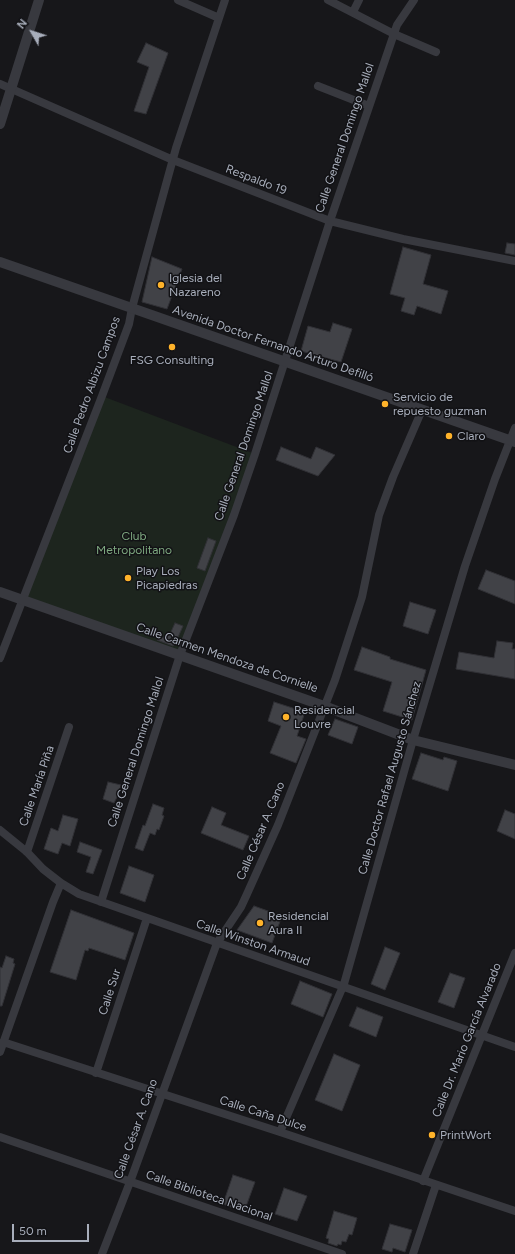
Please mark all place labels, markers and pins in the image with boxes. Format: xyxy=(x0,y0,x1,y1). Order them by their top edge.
place label: Iglesia del Nazareno xyxy=(169,271,222,299)
marker: Iglesia del Nazareno xyxy=(156,280,166,290)
marker: FSG Consulting xyxy=(167,342,177,352)
place label: FSG Consulting xyxy=(130,353,214,367)
place label: Servicio de repuesto guzman xyxy=(393,390,487,418)
marker: Servicio de repuesto guzman xyxy=(380,399,390,409)
place label: Claro xyxy=(457,429,485,443)
marker: Claro xyxy=(444,431,454,441)
place label: Play Los Picapiedras xyxy=(136,564,198,592)
marker: Play Los Picapiedras xyxy=(123,573,133,583)
place label: Residencial Louvre xyxy=(294,703,355,731)
marker: Residencial Louvre xyxy=(281,712,291,722)
place label: Residencial Aura II xyxy=(268,909,329,937)
marker: Residencial Aura II xyxy=(255,918,265,928)
place label: PrintWort xyxy=(440,1128,492,1142)
marker: PrintWort xyxy=(427,1130,437,1140)

